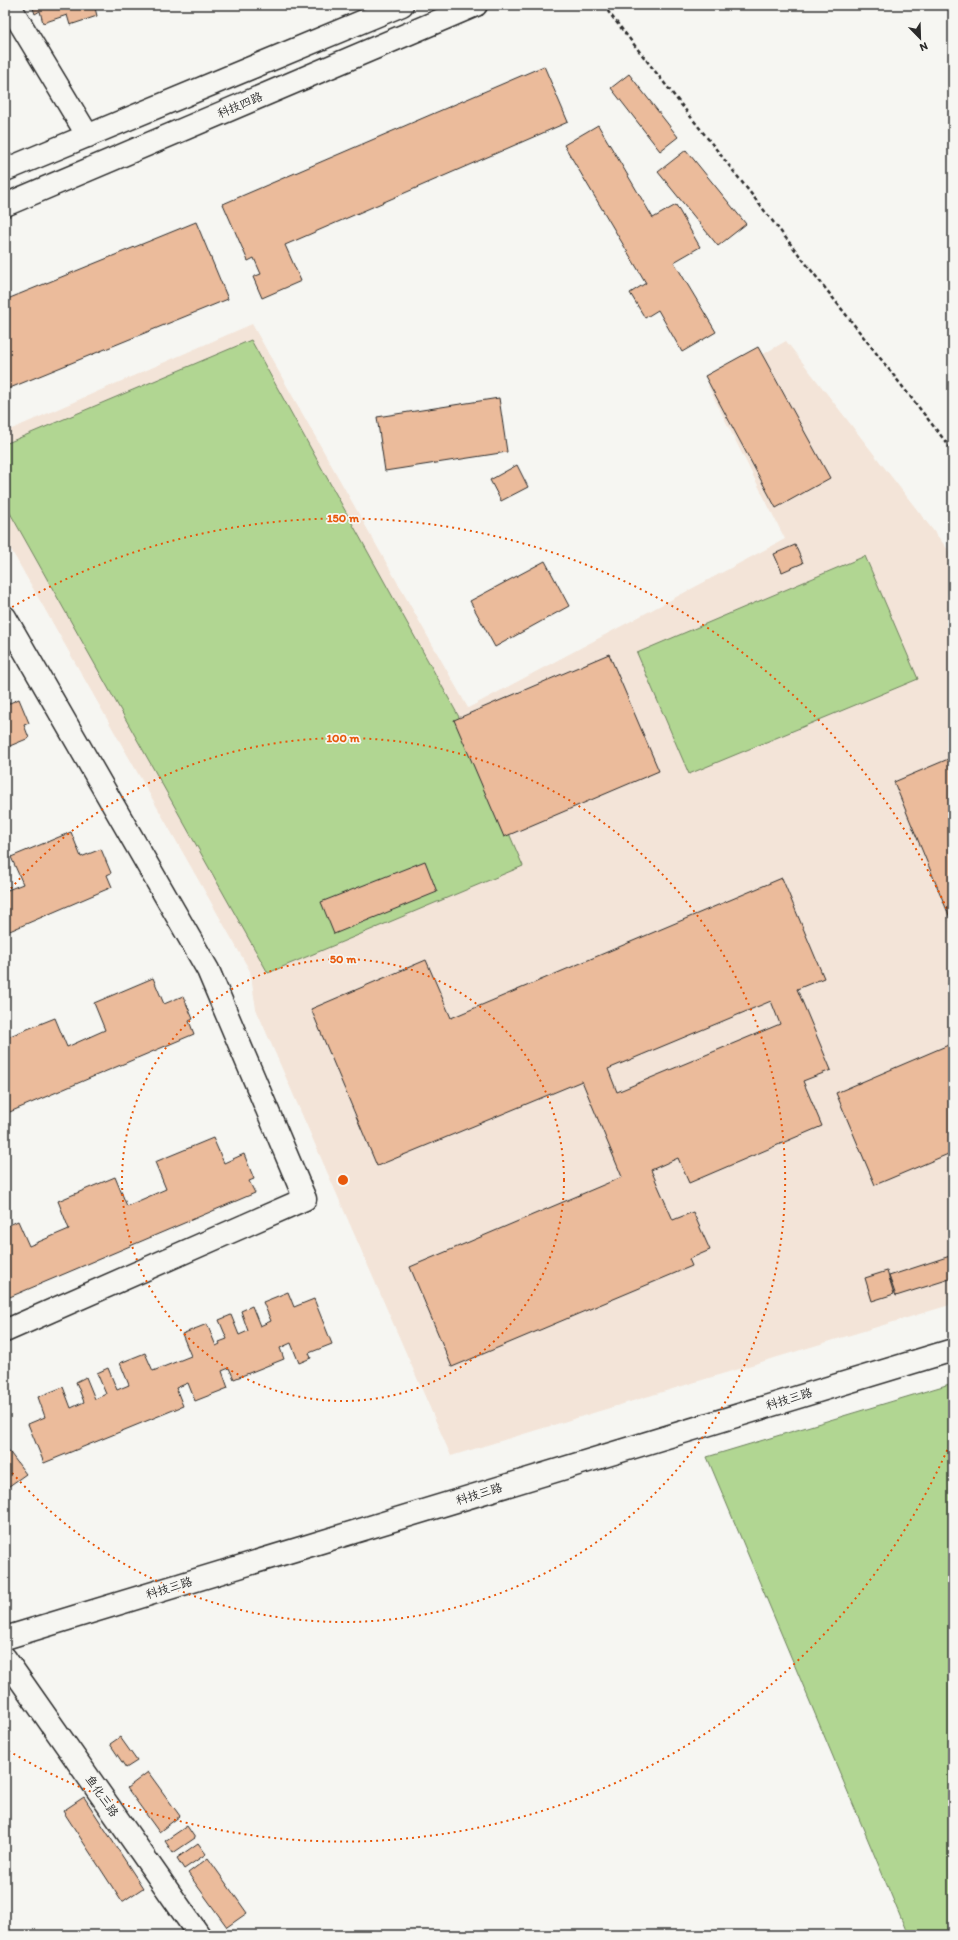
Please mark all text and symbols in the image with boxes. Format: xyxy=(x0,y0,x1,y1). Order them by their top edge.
north arrow xyxy=(900,18,940,58)
text: N xyxy=(918,39,930,54)
street label: 科技四路 xyxy=(215,89,265,121)
text: 150 m xyxy=(327,511,360,525)
text: 100 m xyxy=(326,731,360,745)
text: 50 m xyxy=(330,952,357,966)
centre of rings xyxy=(336,1173,350,1187)
street label: 科技三路 xyxy=(764,1385,814,1413)
street label: 科技三路 xyxy=(454,1480,504,1508)
street label: 科技三路 xyxy=(144,1574,194,1602)
street label: 鱼化三路 xyxy=(82,1772,122,1820)

